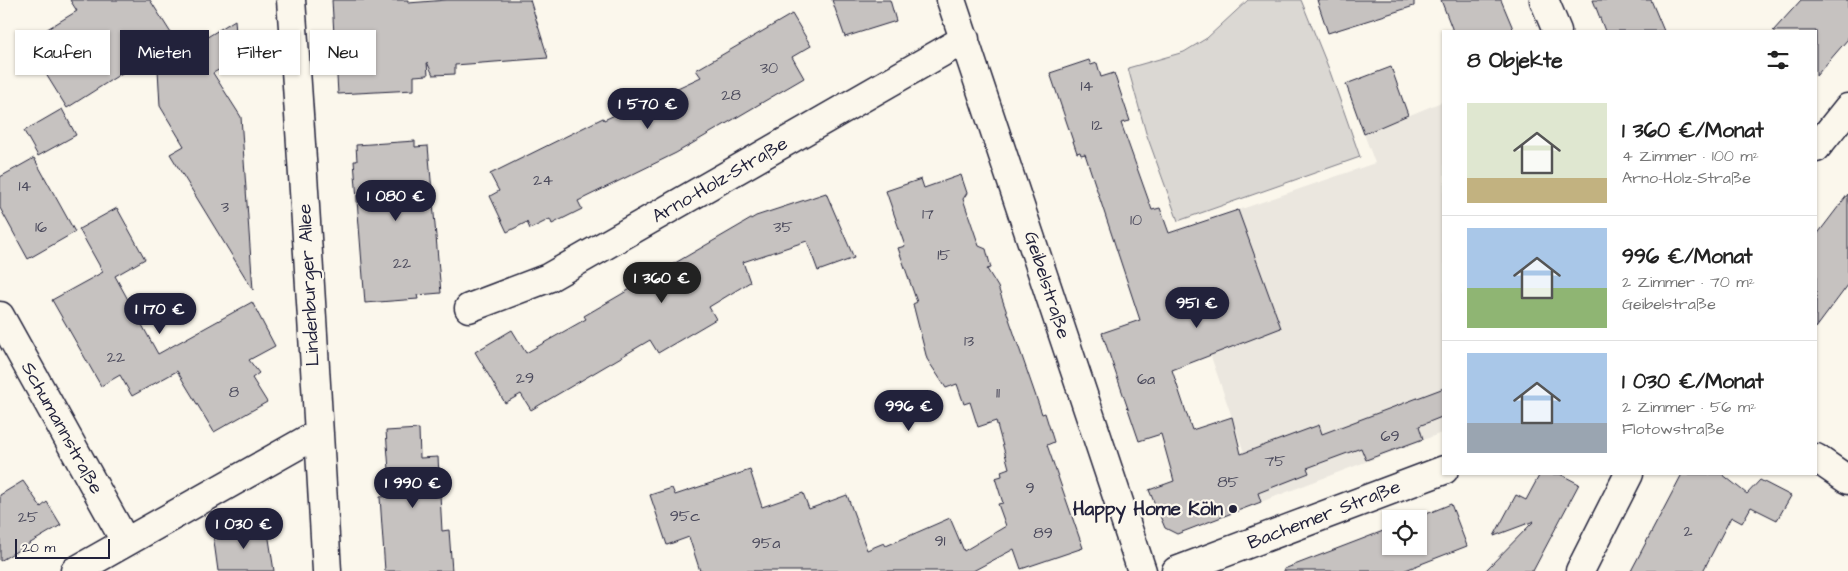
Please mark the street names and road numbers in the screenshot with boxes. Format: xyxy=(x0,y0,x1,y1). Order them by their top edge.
street label: Arno-Holz-Straße xyxy=(647,130,793,230)
street label: Lindenburger Allee xyxy=(291,203,328,367)
street label: Geibelstraße xyxy=(1017,228,1077,342)
street label: Schumannstraße xyxy=(14,357,110,499)
street label: Bachemer Straße xyxy=(1244,473,1404,557)

